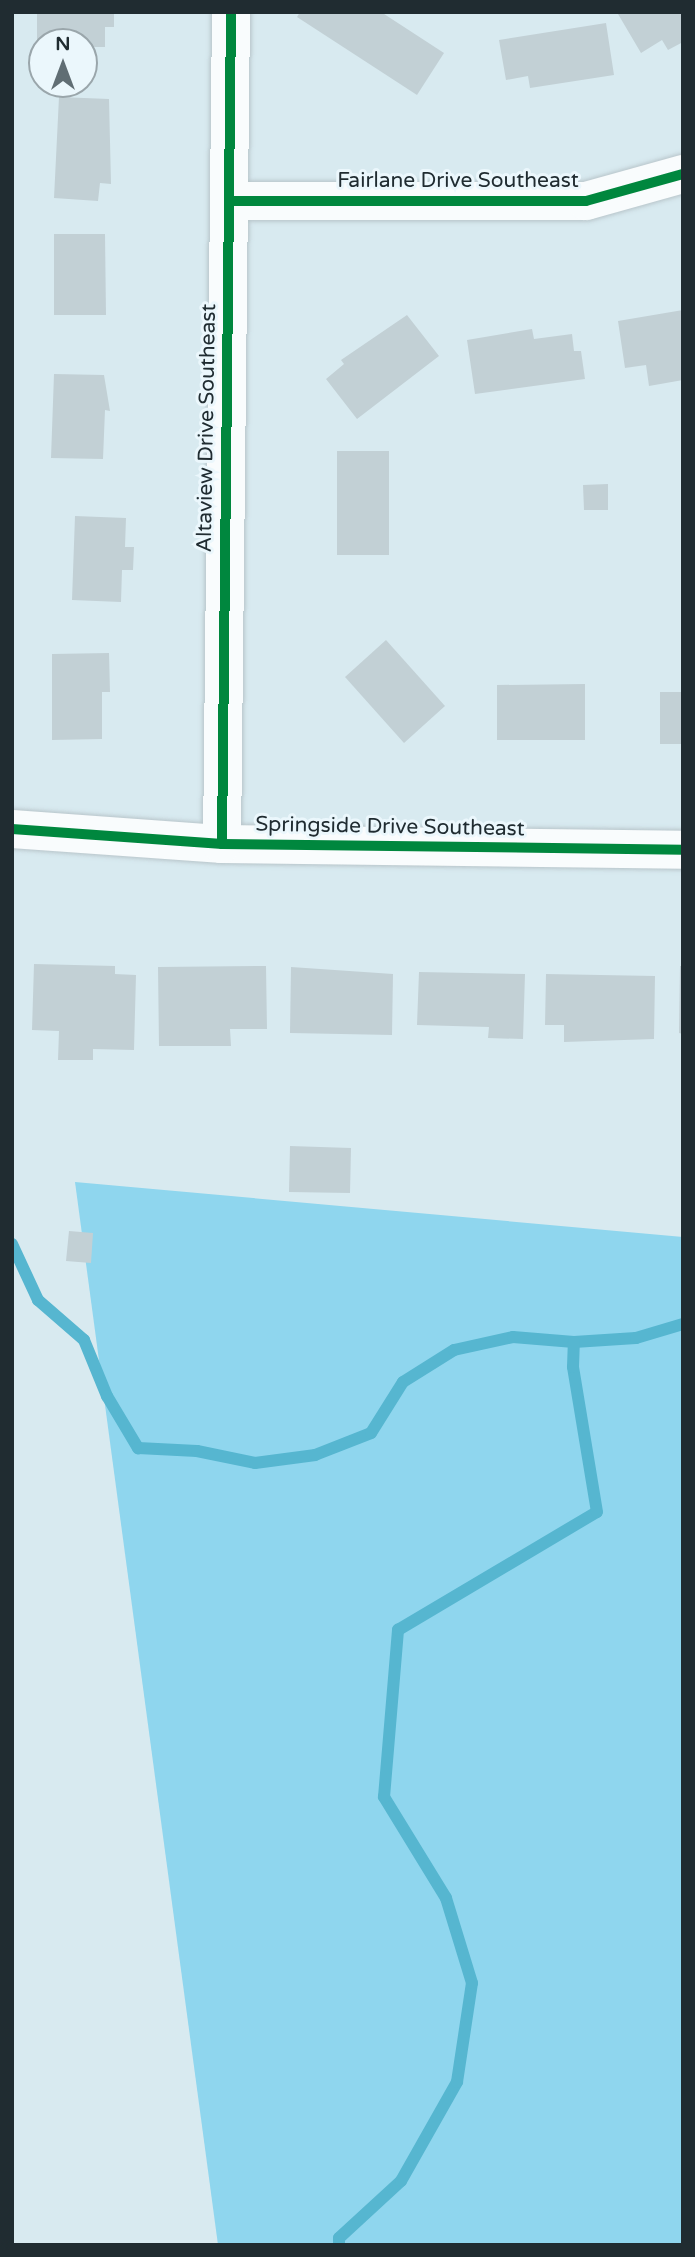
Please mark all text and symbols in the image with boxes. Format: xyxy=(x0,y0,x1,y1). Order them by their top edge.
north arrow xyxy=(28,28,98,98)
text: N xyxy=(55,33,71,55)
street label: Fairlane Drive Southeast xyxy=(337,168,579,194)
street label: Altaview Drive Southeast xyxy=(192,303,222,553)
street label: Springside Drive Southeast xyxy=(255,812,525,842)

